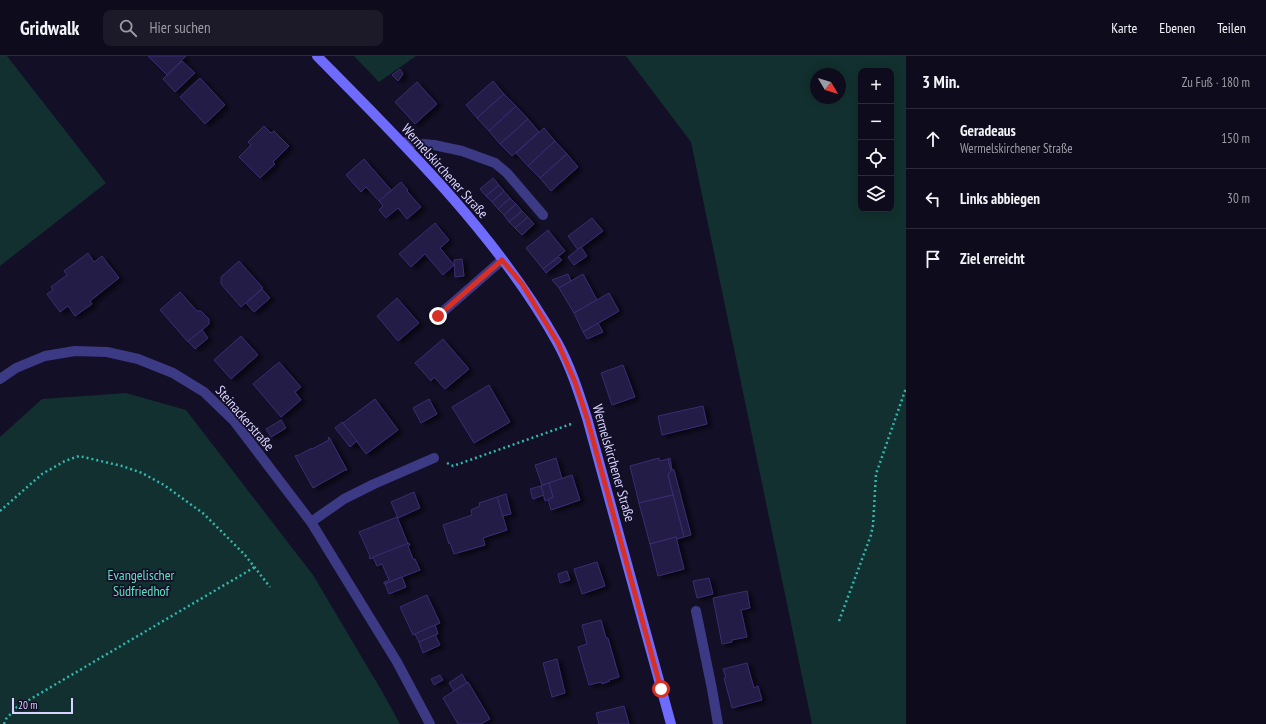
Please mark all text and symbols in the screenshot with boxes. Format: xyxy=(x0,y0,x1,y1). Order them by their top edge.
search box xyxy=(103,10,383,46)
text: Gridwalk xyxy=(20,16,79,40)
icon: search xyxy=(117,17,139,39)
text: Hier suchen xyxy=(149,18,211,37)
text: Karte xyxy=(1111,19,1137,37)
text: Ebenen xyxy=(1159,19,1195,37)
text: Teilen xyxy=(1217,19,1246,37)
north arrow xyxy=(810,68,846,104)
map controls xyxy=(858,68,894,212)
button: + xyxy=(858,68,894,104)
text: 3 Min. xyxy=(922,71,960,93)
text: Zu Fuß · 180 m xyxy=(1182,74,1250,91)
button: − xyxy=(858,104,894,140)
street label: Wermelskirchener Straße xyxy=(398,120,492,222)
text: Geradeaus xyxy=(960,121,1016,140)
icon: ahead xyxy=(922,128,944,150)
text: 150 m xyxy=(1221,130,1250,147)
button: locate xyxy=(858,140,894,176)
text: Wermelskirchener Straße xyxy=(960,140,1073,157)
button: layers xyxy=(858,176,894,212)
icon: left xyxy=(922,188,944,210)
text: Links abbiegen xyxy=(960,189,1040,208)
text: 30 m xyxy=(1227,190,1250,207)
icon: arrive xyxy=(922,248,944,270)
text: Ziel erreicht xyxy=(960,249,1025,268)
route end xyxy=(429,307,447,325)
street label: Steinackerstraße xyxy=(212,382,278,455)
street label: Wermelskirchener Straße xyxy=(589,402,639,524)
park label: Evangelischer Südfriedhof xyxy=(108,566,175,600)
route start xyxy=(652,680,670,698)
scale bar xyxy=(12,696,73,715)
text: 20 m xyxy=(18,698,37,712)

